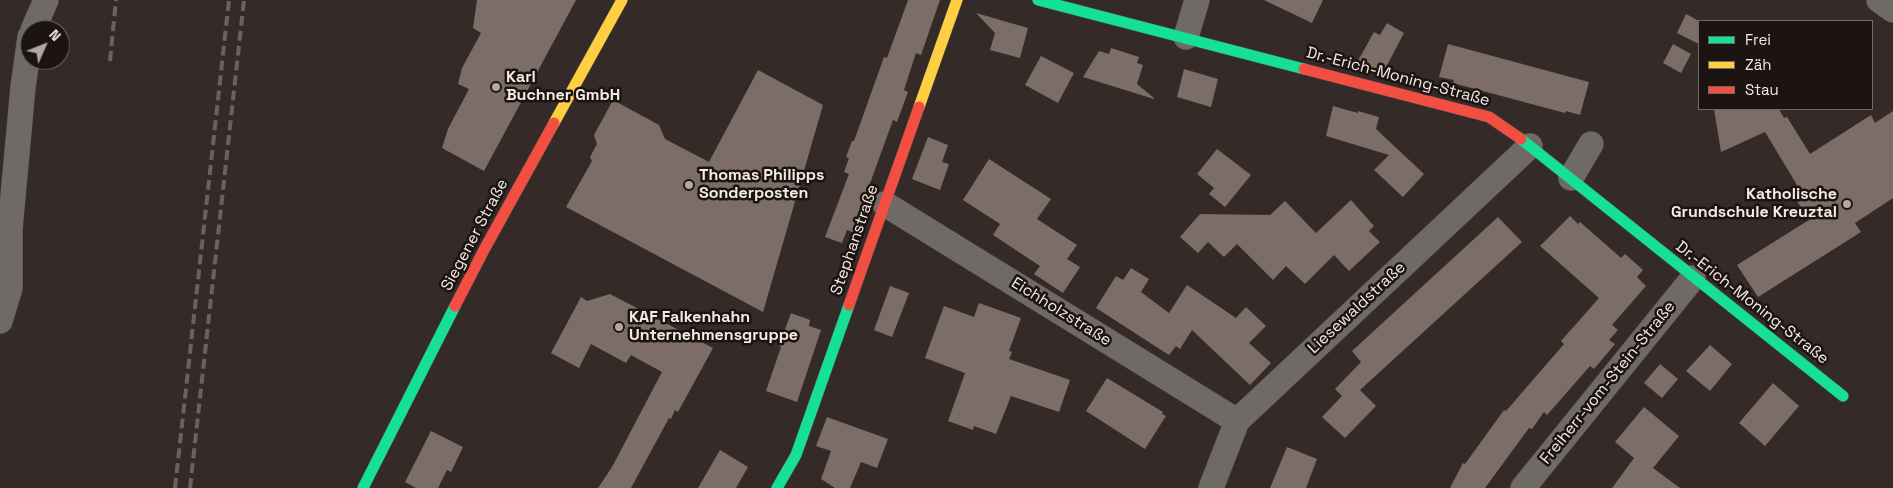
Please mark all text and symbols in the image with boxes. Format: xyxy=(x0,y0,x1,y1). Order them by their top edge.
north arrow xyxy=(20,20,70,70)
legend xyxy=(1698,20,1873,110)
text: N xyxy=(45,26,65,45)
text: Frei xyxy=(1745,30,1771,49)
street label: Dr.-Erich-Moning-Straße xyxy=(1304,43,1492,111)
text: Zäh xyxy=(1745,55,1771,74)
place label: Karl Buchner GmbH xyxy=(506,68,620,106)
text: Stau xyxy=(1745,80,1779,99)
marker: Karl Buchner GmbH xyxy=(490,81,502,93)
place label: Thomas Philipps Sonderposten xyxy=(699,166,824,204)
street label: Siegener Straße xyxy=(437,176,513,294)
marker: Thomas Philipps Sonderposten xyxy=(683,179,695,191)
street label: Stephanstraße xyxy=(827,182,883,298)
place label: Katholische Grundschule Kreuztal xyxy=(1671,185,1837,223)
marker: Katholische Grundschule Kreuztal xyxy=(1841,198,1853,210)
street label: Dr.-Erich-Moning-Straße xyxy=(1672,237,1832,369)
street label: Liesewaldstraße xyxy=(1304,258,1410,358)
street label: Eichholzstraße xyxy=(1007,274,1115,350)
street label: Freiherr-vom-Stein-Straße xyxy=(1536,298,1680,468)
place label: KAF Falkenhahn Unternehmensgruppe xyxy=(629,308,798,346)
marker: KAF Falkenhahn Unternehmensgruppe xyxy=(613,321,625,333)

